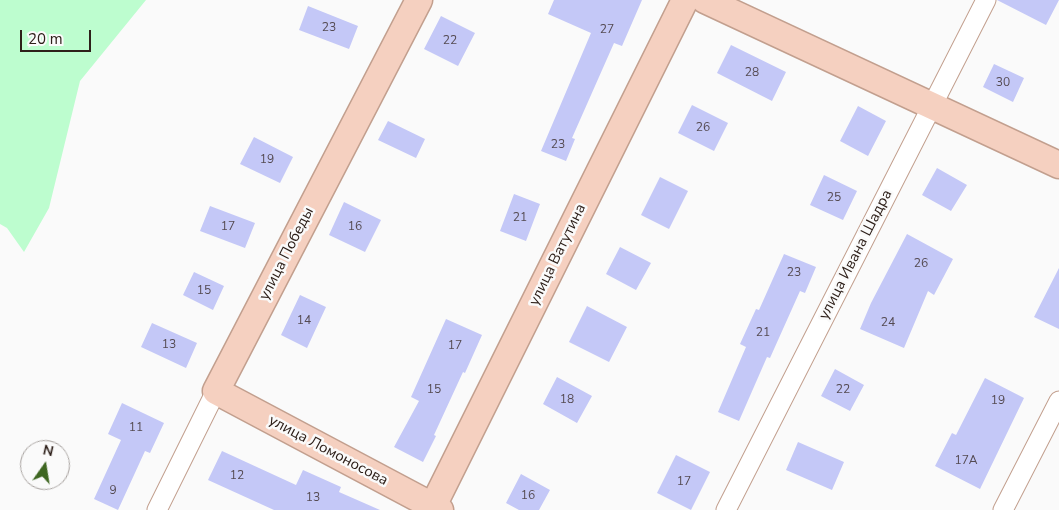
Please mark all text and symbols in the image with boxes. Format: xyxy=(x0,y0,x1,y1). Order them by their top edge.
scale bar xyxy=(22,20,94,52)
house number: 23 xyxy=(322,21,336,35)
house number: 27 xyxy=(600,23,614,37)
text: 20 m xyxy=(28,29,63,49)
house number: 22 xyxy=(443,34,457,48)
house number: 28 xyxy=(745,66,759,80)
house number: 30 xyxy=(996,76,1010,90)
house number: 26 xyxy=(696,121,710,135)
house number: 23 xyxy=(551,138,565,152)
house number: 19 xyxy=(260,153,274,167)
street label: улица Ивана Шадра xyxy=(815,187,897,323)
house number: 25 xyxy=(827,191,841,205)
street label: улица Ватутина xyxy=(526,201,590,309)
street label: улица Победы xyxy=(256,204,318,304)
house number: 21 xyxy=(513,211,527,225)
house number: 17 xyxy=(221,220,235,234)
house number: 16 xyxy=(348,220,362,234)
house number: 26 xyxy=(914,257,928,271)
house number: 23 xyxy=(787,266,801,280)
house number: 15 xyxy=(197,284,211,298)
house number: 14 xyxy=(297,314,311,328)
house number: 24 xyxy=(881,316,895,330)
house number: 21 xyxy=(756,326,770,340)
house number: 13 xyxy=(162,338,176,352)
house number: 17 xyxy=(448,339,462,353)
house number: 15 xyxy=(427,383,441,397)
house number: 22 xyxy=(836,383,850,397)
house number: 18 xyxy=(560,393,574,407)
house number: 19 xyxy=(991,394,1005,408)
street label: улица Ломоносова xyxy=(265,412,391,490)
house number: 11 xyxy=(129,421,143,435)
north arrow xyxy=(20,440,70,490)
text: N xyxy=(41,440,55,461)
house number: 17А xyxy=(954,454,978,468)
house number: 12 xyxy=(230,469,244,483)
house number: 17 xyxy=(677,475,691,489)
house number: 9 xyxy=(109,484,117,498)
house number: 16 xyxy=(521,489,535,503)
house number: 13 xyxy=(306,491,320,505)

